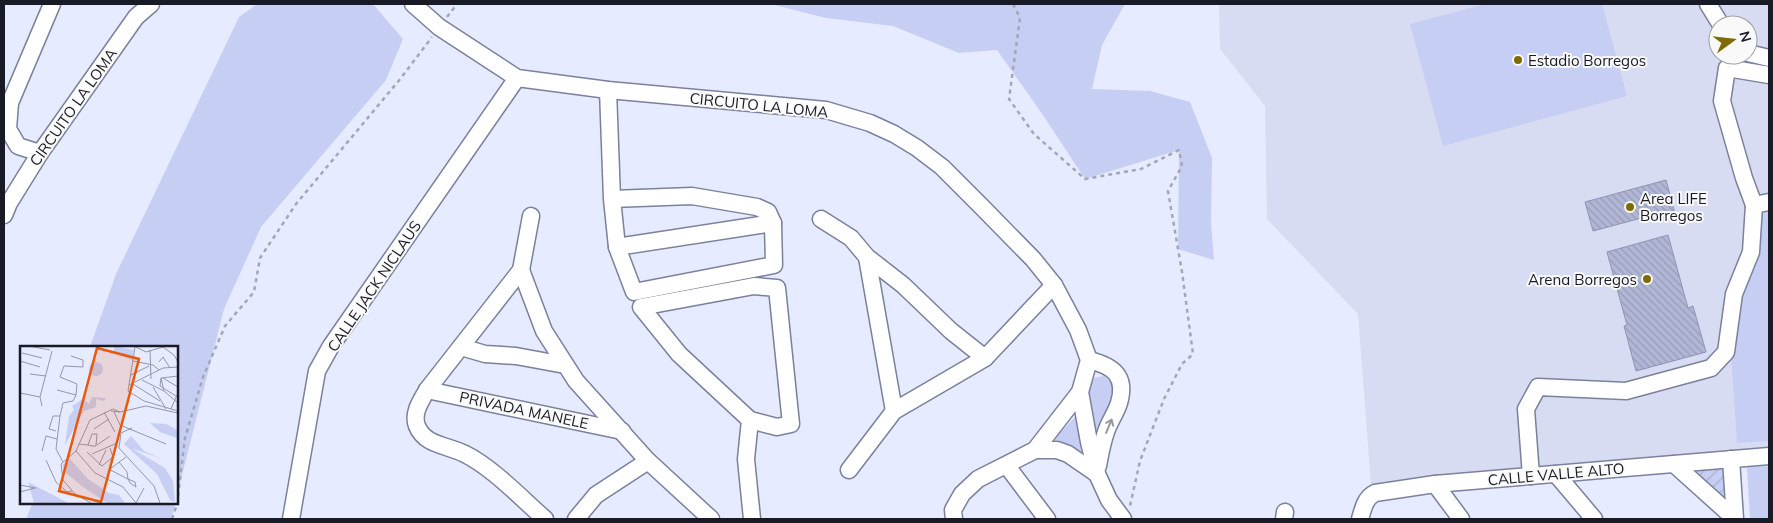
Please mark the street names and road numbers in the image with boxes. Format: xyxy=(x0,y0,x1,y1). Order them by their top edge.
street label: CIRCUITO LA LOMA xyxy=(25,44,121,170)
street label: CIRCUITO LA LOMA xyxy=(689,88,829,122)
street label: CALLE JACK NICLAUS xyxy=(323,217,425,355)
street label: PRIVADA MANELE xyxy=(458,387,590,433)
street label: CALLE VALLE ALTO xyxy=(1487,459,1625,489)

